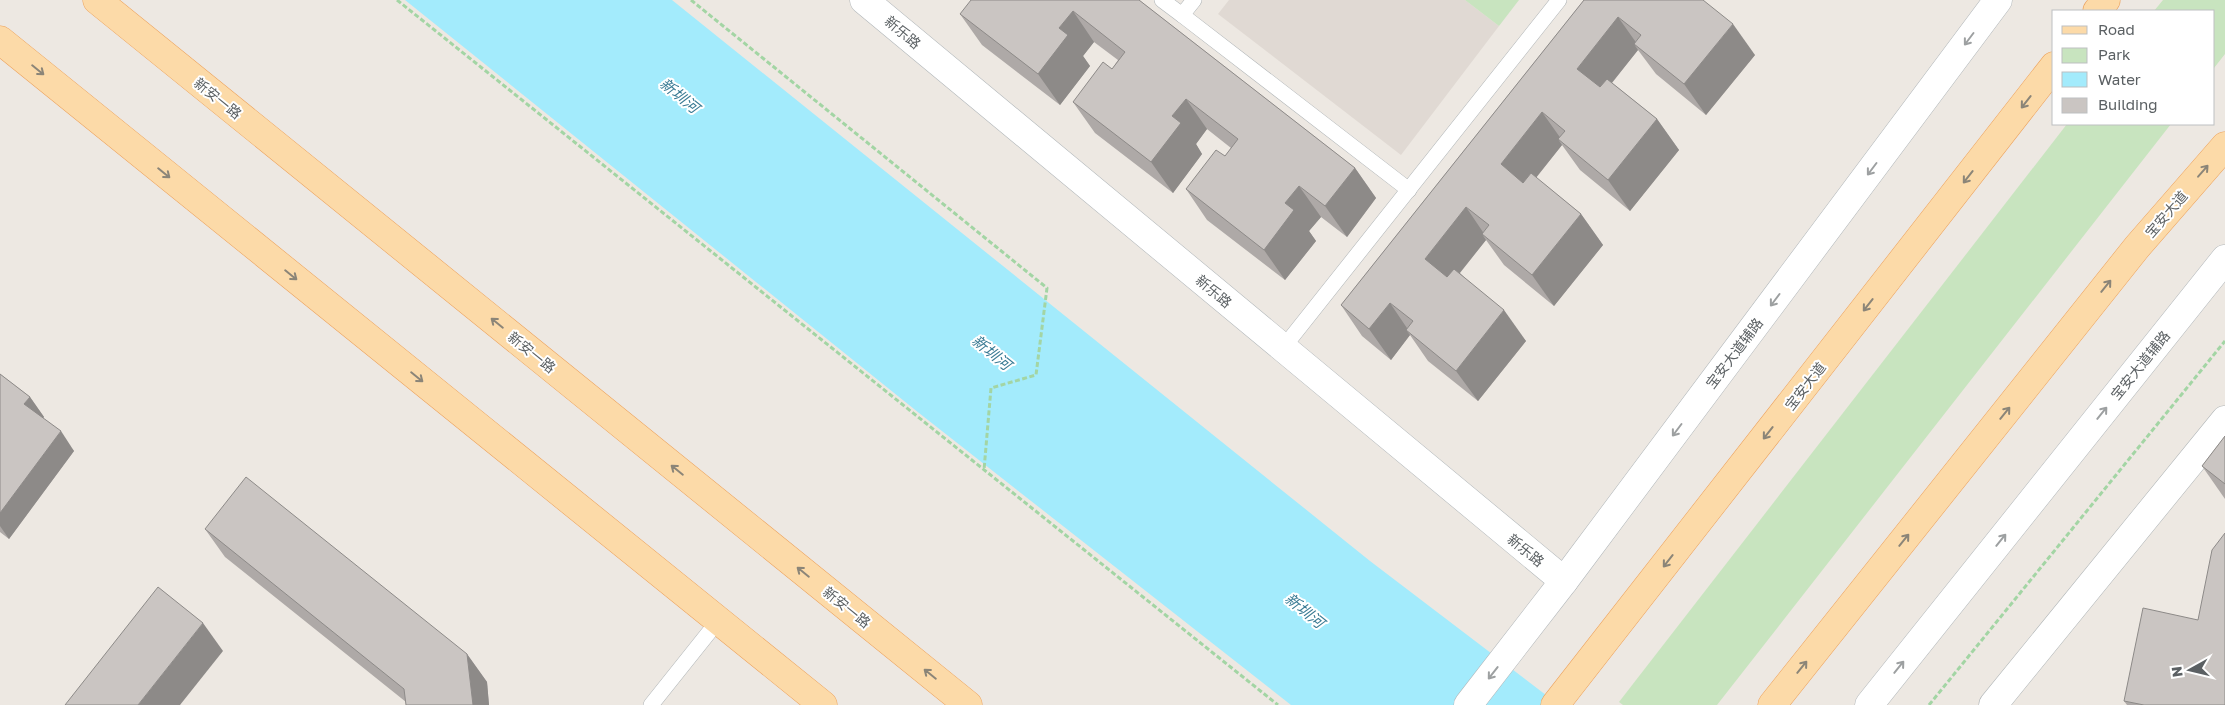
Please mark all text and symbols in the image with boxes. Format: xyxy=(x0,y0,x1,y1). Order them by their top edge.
legend xyxy=(2052,10,2215,125)
street label: 新乐路 xyxy=(881,12,925,52)
text: Road xyxy=(2098,20,2135,38)
one-way arrow xyxy=(1964,32,1974,46)
text: Park xyxy=(2098,45,2131,63)
one-way arrow xyxy=(31,65,44,76)
text: Water xyxy=(2098,70,2141,88)
street label: 新安一路 xyxy=(191,74,245,122)
water label: 新圳河 xyxy=(657,74,705,118)
one-way arrow xyxy=(2020,95,2031,108)
text: Building xyxy=(2098,95,2158,113)
one-way arrow xyxy=(1867,162,1877,176)
one-way arrow xyxy=(2197,165,2208,178)
one-way arrow xyxy=(157,167,170,178)
one-way arrow xyxy=(1962,170,1973,183)
street label: 宝安大道 xyxy=(2141,187,2191,241)
one-way arrow xyxy=(284,269,297,280)
street label: 新乐路 xyxy=(1192,271,1236,311)
one-way arrow xyxy=(2101,279,2112,292)
one-way arrow xyxy=(1769,292,1780,306)
one-way arrow xyxy=(1862,298,1873,311)
street label: 宝安大道辅路 xyxy=(1702,314,1766,392)
one-way arrow xyxy=(490,318,503,329)
street label: 宝安大道辅路 xyxy=(2107,327,2173,403)
street label: 新安一路 xyxy=(505,328,559,376)
water label: 新圳河 xyxy=(969,331,1017,375)
street label: 宝安大道 xyxy=(1781,359,1829,413)
one-way arrow xyxy=(410,371,423,382)
one-way arrow xyxy=(1999,406,2010,419)
one-way arrow xyxy=(2096,407,2107,420)
one-way arrow xyxy=(1672,423,1683,436)
one-way arrow xyxy=(1762,426,1773,439)
one-way arrow xyxy=(671,464,684,475)
street label: 新乐路 xyxy=(1504,530,1548,570)
one-way arrow xyxy=(1898,534,1909,547)
one-way arrow xyxy=(1995,534,2006,547)
one-way arrow xyxy=(1662,554,1673,567)
one-way arrow xyxy=(797,567,810,578)
street label: 新安一路 xyxy=(820,583,874,631)
water label: 新圳河 xyxy=(1282,589,1330,633)
north arrow xyxy=(2165,645,2215,695)
one-way arrow xyxy=(1797,661,1808,674)
one-way arrow xyxy=(1894,661,1905,674)
text: N xyxy=(2167,665,2186,678)
one-way arrow xyxy=(1488,666,1498,680)
one-way arrow xyxy=(924,669,937,680)

